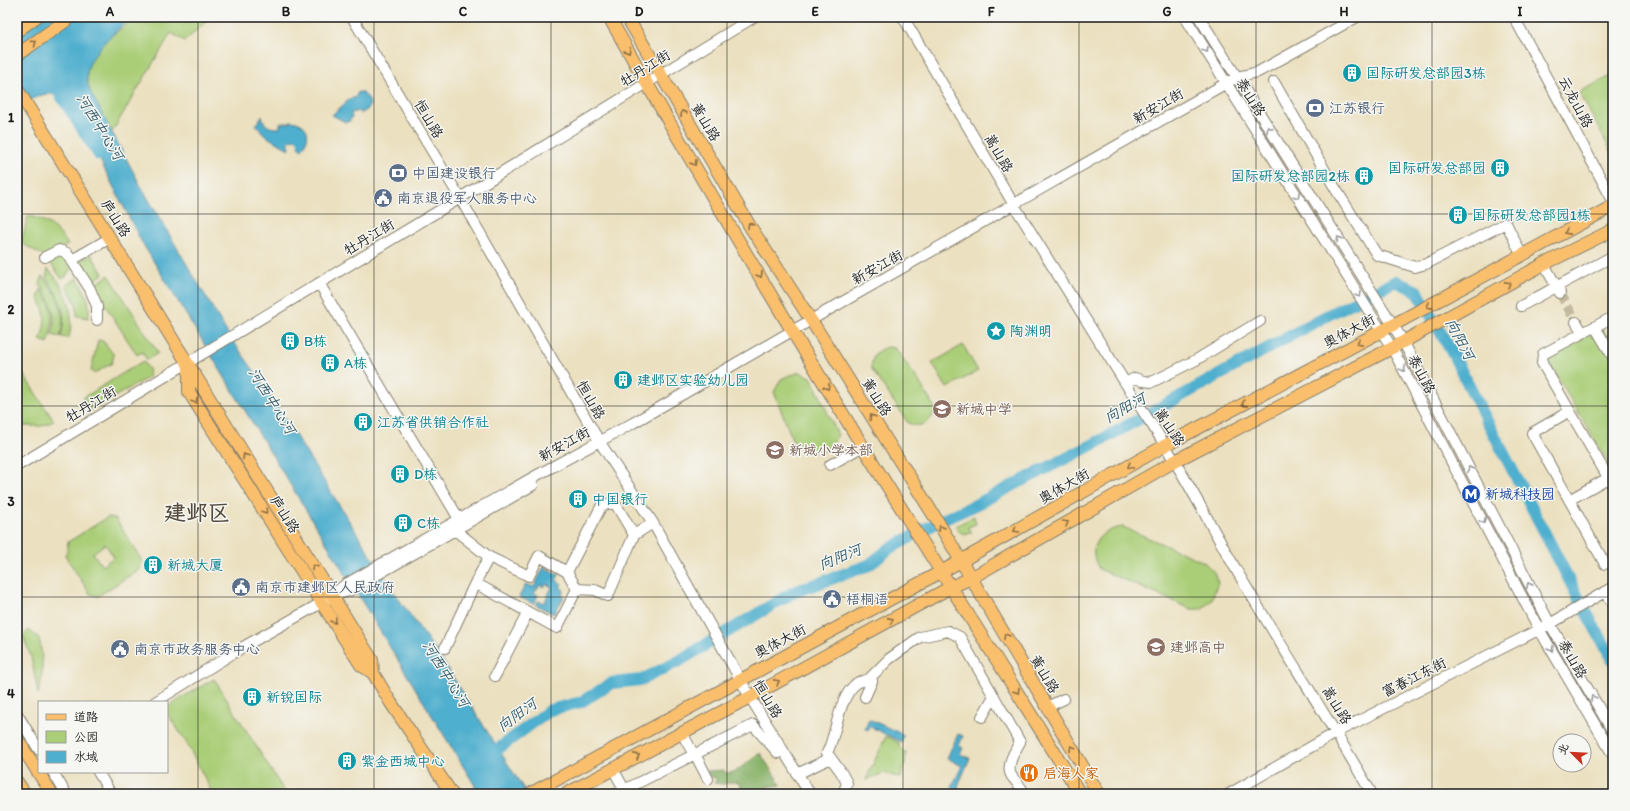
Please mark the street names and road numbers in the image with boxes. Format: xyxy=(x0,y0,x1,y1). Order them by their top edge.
street label: 牡丹江街 xyxy=(617,46,674,90)
street label: 云龙山路 xyxy=(1555,74,1596,131)
street label: 泰山路 xyxy=(1232,75,1269,120)
street label: 新安江街 xyxy=(1130,85,1187,128)
street label: 恒山路 xyxy=(410,97,447,142)
street label: 黄山路 xyxy=(687,100,724,145)
street label: 嵩山路 xyxy=(981,131,1016,176)
street label: 庐山路 xyxy=(97,196,134,241)
street label: 牡丹江街 xyxy=(341,216,398,259)
street label: 新安江街 xyxy=(849,246,906,288)
street label: 奥体大街 xyxy=(1321,311,1378,352)
street label: 泰山路 xyxy=(1404,352,1439,397)
street label: 黄山路 xyxy=(858,375,895,420)
street label: 恒山路 xyxy=(573,378,608,423)
street label: 牡丹江街 xyxy=(63,383,120,426)
street label: 嵩山路 xyxy=(1151,405,1188,450)
street label: 新安江街 xyxy=(536,423,593,465)
street label: 奥体大街 xyxy=(1036,465,1093,508)
street label: 庐山路 xyxy=(266,492,303,537)
street label: 奥体大街 xyxy=(752,621,809,662)
street label: 泰山路 xyxy=(1555,637,1590,682)
street label: 黄山路 xyxy=(1026,652,1063,697)
street label: 富春江东街 xyxy=(1379,654,1449,701)
street label: 恒山路 xyxy=(749,677,786,722)
street label: 嵩山路 xyxy=(1318,683,1355,728)

